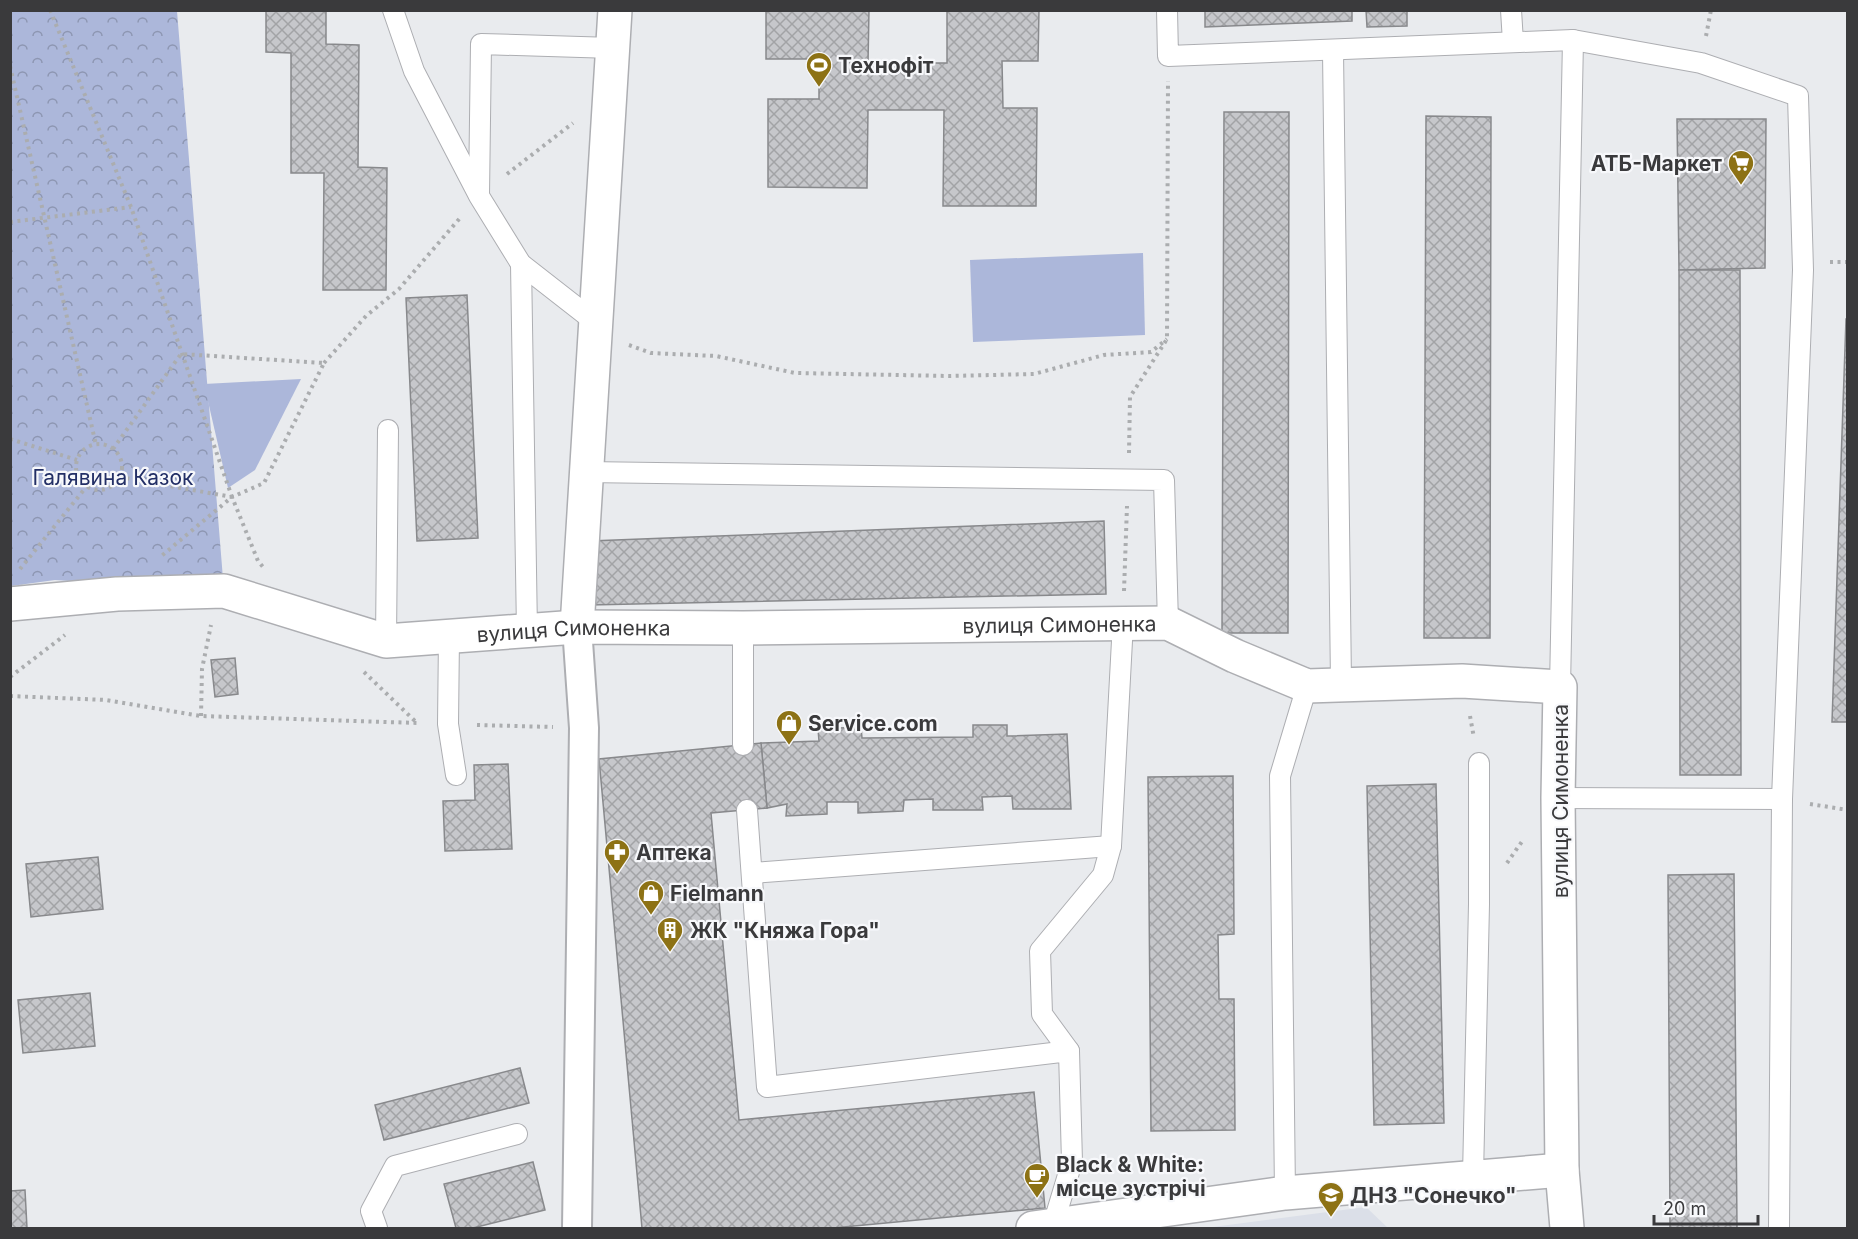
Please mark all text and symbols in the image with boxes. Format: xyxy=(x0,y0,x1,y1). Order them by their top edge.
sports icon: Технофіт xyxy=(804,50,834,88)
place label: Технофіт xyxy=(838,53,934,78)
supermarket icon: АТБ-Маркет xyxy=(1726,148,1756,186)
place label: АТБ-Маркет xyxy=(1591,151,1722,176)
park label: Галявина Казок xyxy=(33,465,194,490)
street label: вулиця Симоненка xyxy=(962,611,1157,638)
street label: вулиця Симоненка xyxy=(476,614,671,647)
street label: вулиця Симоненка xyxy=(1548,704,1573,898)
shop icon: Service.com xyxy=(774,708,804,746)
place label: Service.com xyxy=(808,711,938,736)
pharmacy icon: Аптека xyxy=(602,837,632,875)
place label: Аптека xyxy=(636,840,712,865)
shop icon: Fielmann xyxy=(636,878,666,916)
place label: Fielmann xyxy=(670,881,764,906)
building icon: ЖК "Княжа Гора" xyxy=(655,915,685,953)
place label: ЖК "Княжа Гора" xyxy=(690,918,880,943)
place label: Black & White: місце зустрічі xyxy=(1056,1152,1206,1201)
cafe icon: Black & White: місце зустрічі xyxy=(1022,1161,1052,1199)
school or university icon: ДНЗ "Сонечко" xyxy=(1316,1180,1346,1218)
place label: ДНЗ "Сонечко" xyxy=(1350,1183,1517,1208)
scale bar xyxy=(1654,1188,1758,1226)
text: 20 m xyxy=(1663,1198,1706,1219)

